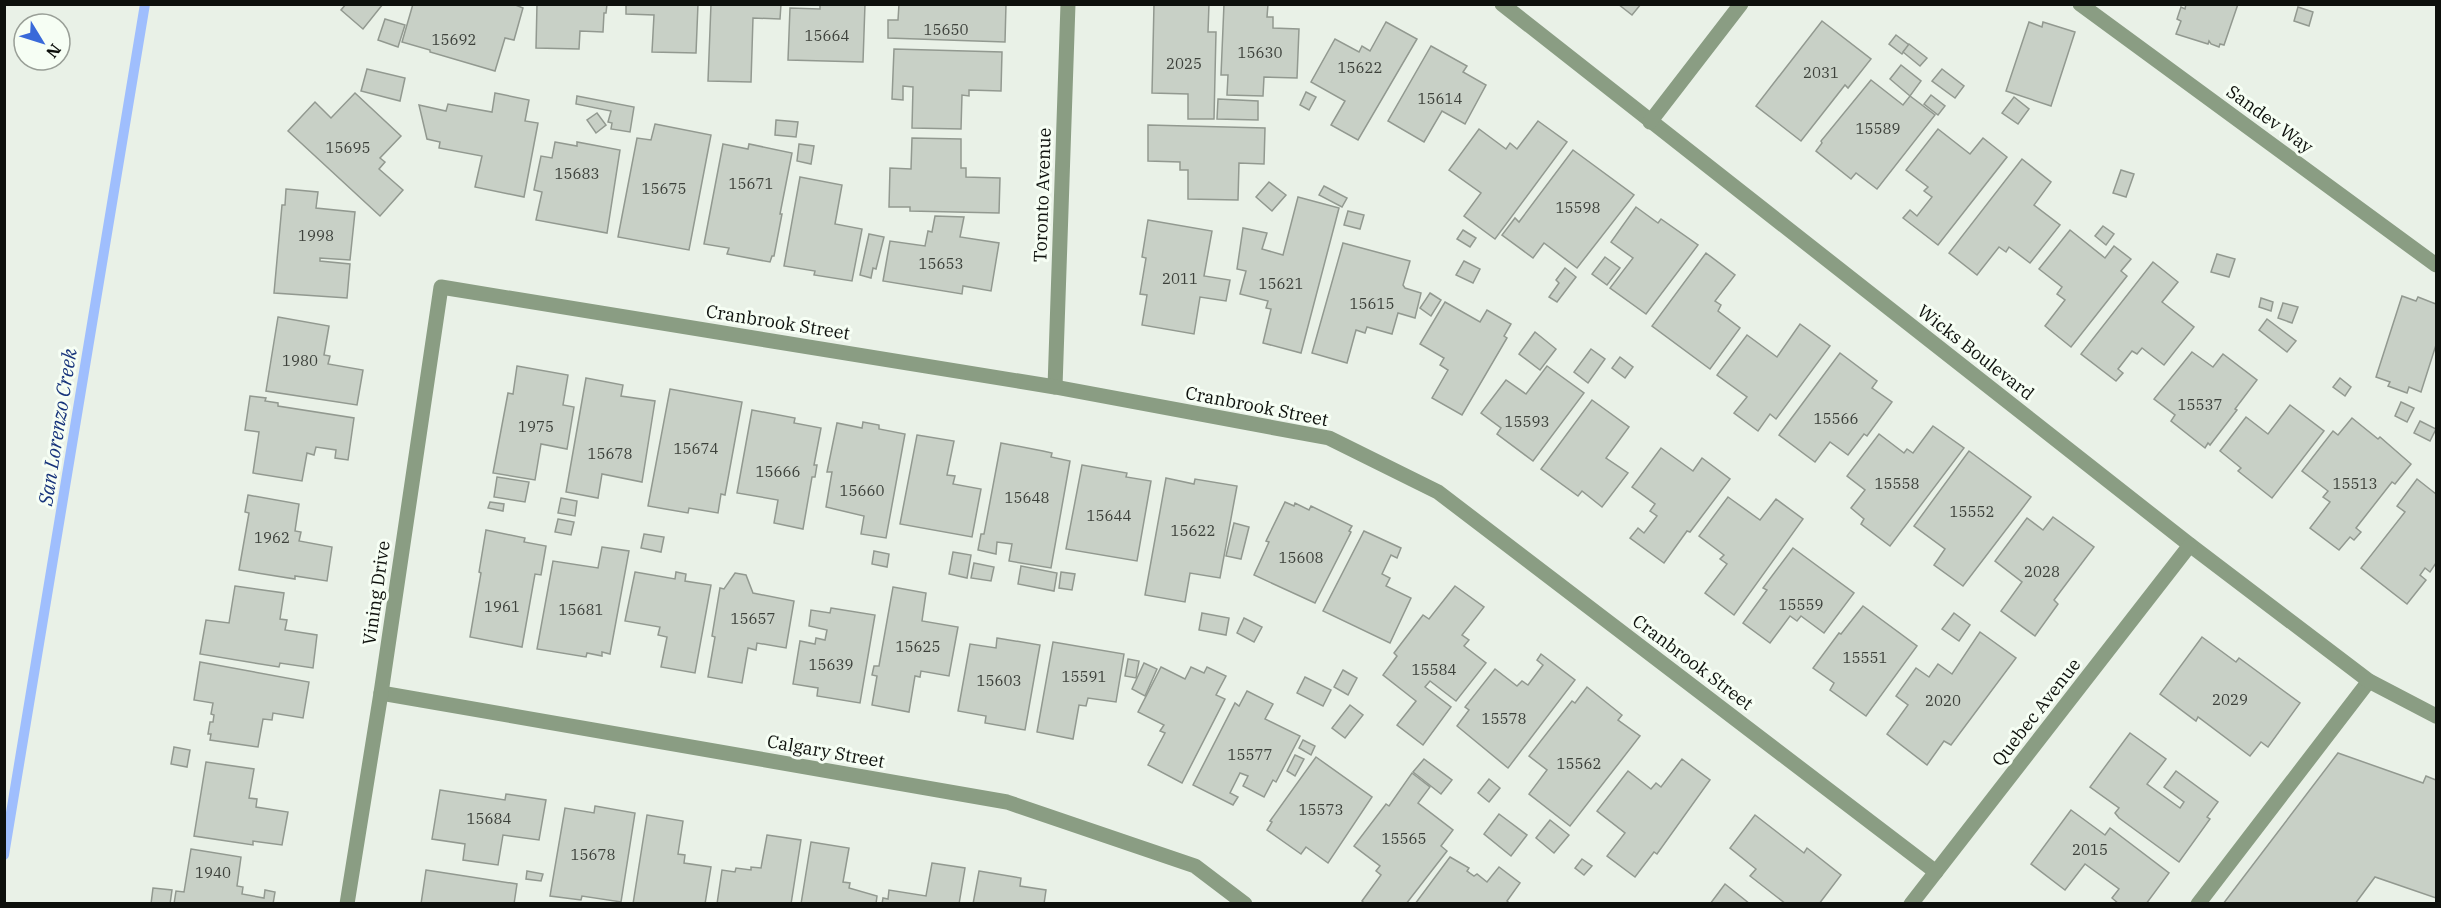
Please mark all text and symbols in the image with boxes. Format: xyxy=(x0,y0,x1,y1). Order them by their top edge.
north arrow xyxy=(12,12,72,72)
house number: 15650 xyxy=(923,20,969,39)
house number: 15664 xyxy=(804,26,850,45)
house number: 15692 xyxy=(431,30,477,49)
text: N xyxy=(42,40,66,62)
house number: 15630 xyxy=(1237,43,1283,62)
house number: 2025 xyxy=(1166,54,1202,73)
house number: 15622 xyxy=(1337,58,1383,77)
house number: 2031 xyxy=(1803,63,1839,82)
street label: Sandev Way xyxy=(2222,80,2318,158)
house number: 15614 xyxy=(1417,89,1463,108)
house number: 15589 xyxy=(1855,119,1901,138)
street label: Toronto Avenue xyxy=(1028,127,1056,263)
house number: 15695 xyxy=(325,138,371,157)
house number: 15683 xyxy=(554,164,600,183)
house number: 15671 xyxy=(728,174,774,193)
house number: 15675 xyxy=(641,179,687,198)
house number: 15598 xyxy=(1555,198,1601,217)
house number: 1998 xyxy=(298,226,334,245)
house number: 15653 xyxy=(918,254,964,273)
house number: 2011 xyxy=(1162,269,1198,288)
house number: 15621 xyxy=(1258,274,1304,293)
house number: 15615 xyxy=(1349,294,1395,313)
street label: Cranbrook Street xyxy=(705,299,851,345)
street label: Wicks Boulevard xyxy=(1913,299,2039,405)
water label: San Lorenzo Creek xyxy=(31,346,83,508)
house number: 1980 xyxy=(282,351,318,370)
street label: Cranbrook Street xyxy=(1184,381,1330,431)
house number: 15537 xyxy=(2177,395,2223,414)
house number: 15566 xyxy=(1813,409,1859,428)
house number: 15593 xyxy=(1504,412,1550,431)
house number: 1975 xyxy=(518,417,554,436)
house number: 15674 xyxy=(673,439,719,458)
house number: 15678 xyxy=(587,444,633,463)
house number: 15666 xyxy=(755,462,801,481)
house number: 15558 xyxy=(1874,474,1920,493)
house number: 15513 xyxy=(2332,474,2378,493)
house number: 15660 xyxy=(839,481,885,500)
house number: 15648 xyxy=(1004,488,1050,507)
house number: 15552 xyxy=(1949,502,1995,521)
house number: 15644 xyxy=(1086,506,1132,525)
house number: 15622 xyxy=(1170,521,1216,540)
house number: 1962 xyxy=(254,528,290,547)
street label: Vining Drive xyxy=(357,539,395,647)
house number: 15608 xyxy=(1278,548,1324,567)
house number: 2028 xyxy=(2024,562,2060,581)
house number: 15559 xyxy=(1778,595,1824,614)
house number: 1961 xyxy=(484,597,520,616)
house number: 15681 xyxy=(558,600,604,619)
house number: 15657 xyxy=(730,609,776,628)
street label: Cranbrook Street xyxy=(1628,609,1758,715)
house number: 15625 xyxy=(895,637,941,656)
house number: 15551 xyxy=(1842,648,1888,667)
street label: Quebec Avenue xyxy=(1987,653,2085,771)
house number: 15639 xyxy=(808,655,854,674)
house number: 15584 xyxy=(1411,660,1457,679)
house number: 15591 xyxy=(1061,667,1107,686)
house number: 15603 xyxy=(976,671,1022,690)
house number: 2029 xyxy=(2212,690,2248,709)
house number: 2020 xyxy=(1925,691,1961,710)
house number: 15578 xyxy=(1481,709,1527,728)
street label: Calgary Street xyxy=(765,729,887,773)
house number: 15577 xyxy=(1227,745,1273,764)
house number: 15562 xyxy=(1556,754,1602,773)
house number: 15573 xyxy=(1298,800,1344,819)
house number: 15684 xyxy=(466,809,512,828)
house number: 15565 xyxy=(1381,829,1427,848)
house number: 2015 xyxy=(2072,840,2108,859)
house number: 15678 xyxy=(570,845,616,864)
house number: 1940 xyxy=(195,863,231,882)

